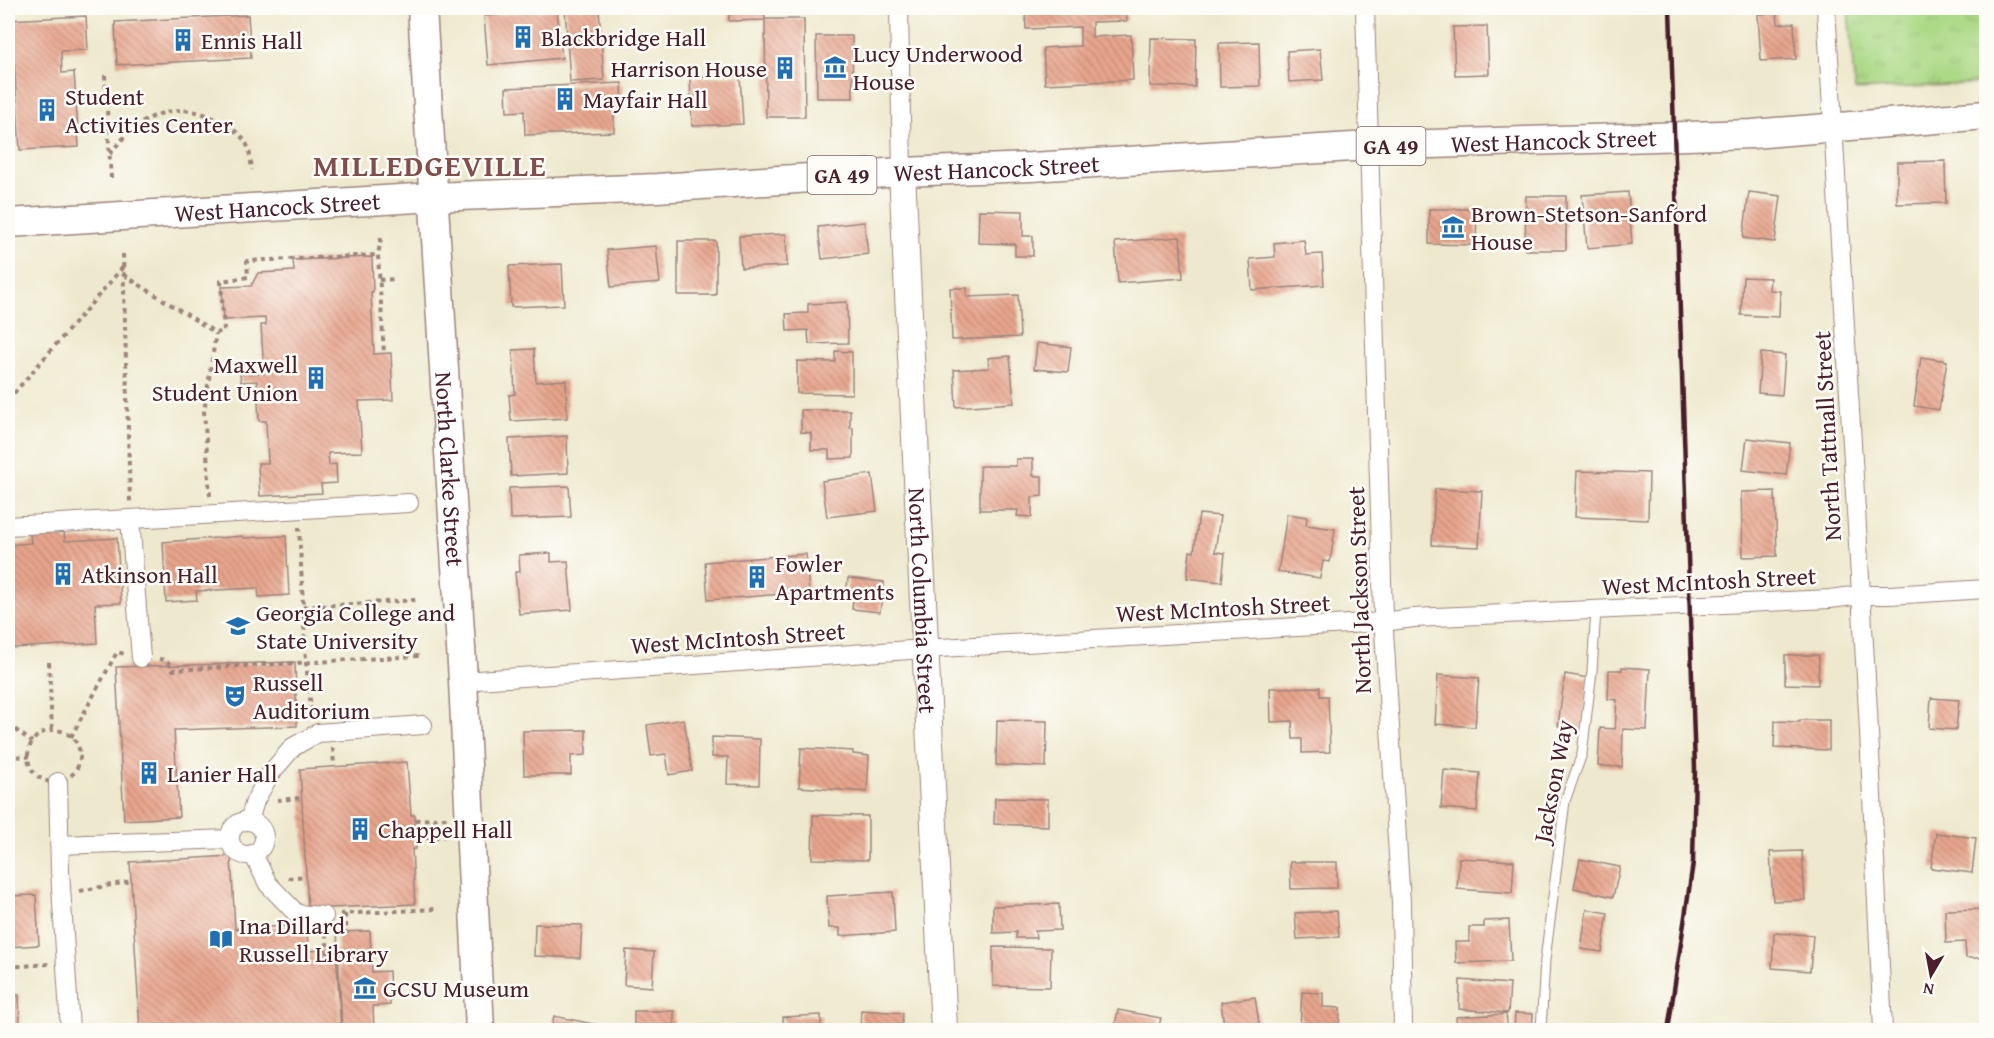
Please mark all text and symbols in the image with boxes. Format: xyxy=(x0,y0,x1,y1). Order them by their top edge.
place label: Blackbridge Hall xyxy=(541,20,707,55)
place label: Ennis Hall xyxy=(201,23,303,58)
building icon: Blackbridge Hall xyxy=(510,24,536,50)
building icon: Ennis Hall xyxy=(170,27,196,53)
place label: Lucy Underwood House xyxy=(853,36,1023,99)
place label: Harrison House xyxy=(611,51,767,86)
museum icon: Lucy Underwood House xyxy=(822,54,848,80)
building icon: Harrison House xyxy=(772,55,798,81)
place label: Student Activities Center xyxy=(65,79,233,142)
place label: Mayfair Hall xyxy=(583,82,708,117)
building icon: Mayfair Hall xyxy=(552,86,578,112)
building icon: Student Activities Center xyxy=(34,97,60,123)
street label: West Hancock Street xyxy=(1450,119,1658,161)
road number: GA 49 xyxy=(1356,127,1426,165)
district label: MILLEDGEVILLE xyxy=(313,143,547,187)
street label: West Hancock Street xyxy=(893,145,1101,190)
road number: GA 49 xyxy=(808,156,876,194)
street label: West Hancock Street xyxy=(174,183,382,230)
place label: Brown-Stetson-Sanford House xyxy=(1471,196,1707,259)
museum icon: Brown-Stetson-Sanford House xyxy=(1440,214,1466,240)
street label: North Tattnall Street xyxy=(1804,330,1850,542)
place label: Maxwell Student Union xyxy=(152,347,299,410)
building icon: Maxwell Student Union xyxy=(303,365,329,391)
street label: North Clarke Street xyxy=(427,371,474,568)
street label: North Jackson Street xyxy=(1338,485,1380,694)
street label: North Columbia Street xyxy=(900,487,946,715)
place label: Fowler Apartments xyxy=(775,546,895,609)
place label: Atkinson Hall xyxy=(81,557,218,592)
street label: West McIntosh Street xyxy=(1601,558,1818,604)
building icon: Atkinson Hall xyxy=(50,561,76,587)
building icon: Fowler Apartments xyxy=(744,564,770,590)
street label: West McIntosh Street xyxy=(1115,585,1332,631)
place label: Georgia College and State University xyxy=(256,595,455,658)
school or university icon: Georgia College and State University xyxy=(225,613,251,639)
street label: West McIntosh Street xyxy=(630,613,847,663)
place label: Russell Auditorium xyxy=(253,665,370,728)
theatre icon: Russell Auditorium xyxy=(222,683,248,709)
street label: Jackson Way xyxy=(1523,716,1582,848)
place label: Lanier Hall xyxy=(167,756,278,791)
building icon: Lanier Hall xyxy=(136,760,162,786)
place label: Chappell Hall xyxy=(378,812,513,847)
building icon: Chappell Hall xyxy=(347,816,373,842)
place label: Ina Dillard Russell Library xyxy=(239,908,389,971)
library icon: Ina Dillard Russell Library xyxy=(208,926,234,952)
north arrow xyxy=(1901,945,1961,1005)
place label: GCSU Museum xyxy=(383,971,529,1006)
museum icon: GCSU Museum xyxy=(352,975,378,1001)
text: N xyxy=(1921,977,1936,1003)

